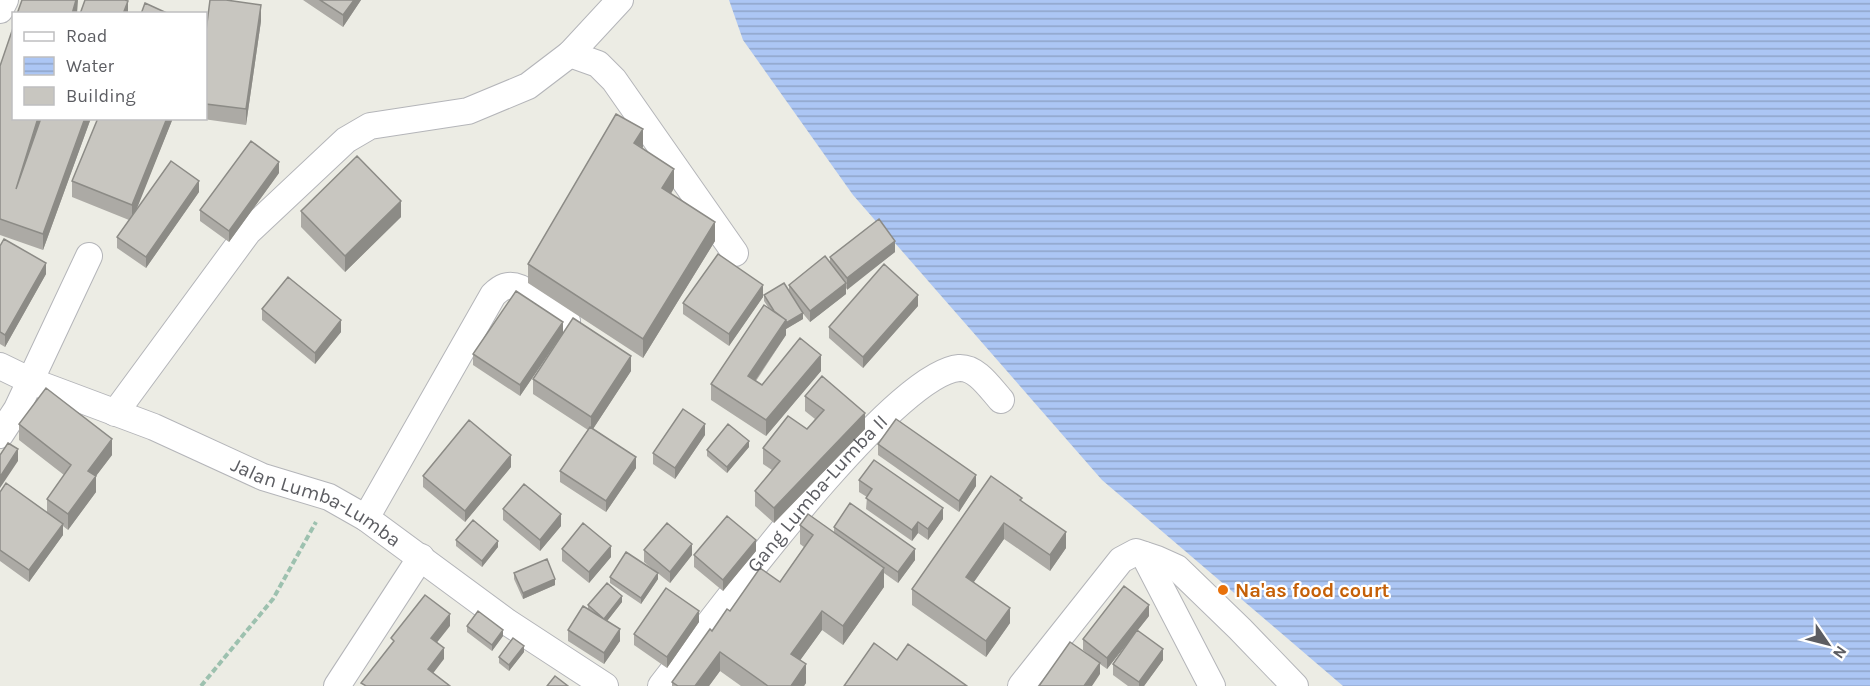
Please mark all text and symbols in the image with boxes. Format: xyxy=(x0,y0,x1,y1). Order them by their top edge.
legend xyxy=(12,12,207,120)
text: Road xyxy=(66,25,107,47)
text: Water xyxy=(66,55,114,77)
text: Building xyxy=(66,85,136,107)
street label: Gang Lumba-Lumba II xyxy=(742,410,892,577)
street label: Jalan Lumba-Lumba xyxy=(228,453,405,552)
place label: Na'as food court xyxy=(1235,579,1390,602)
marker: Na'as food court xyxy=(1216,583,1230,597)
north arrow xyxy=(1798,614,1858,674)
text: N xyxy=(1829,642,1851,662)

